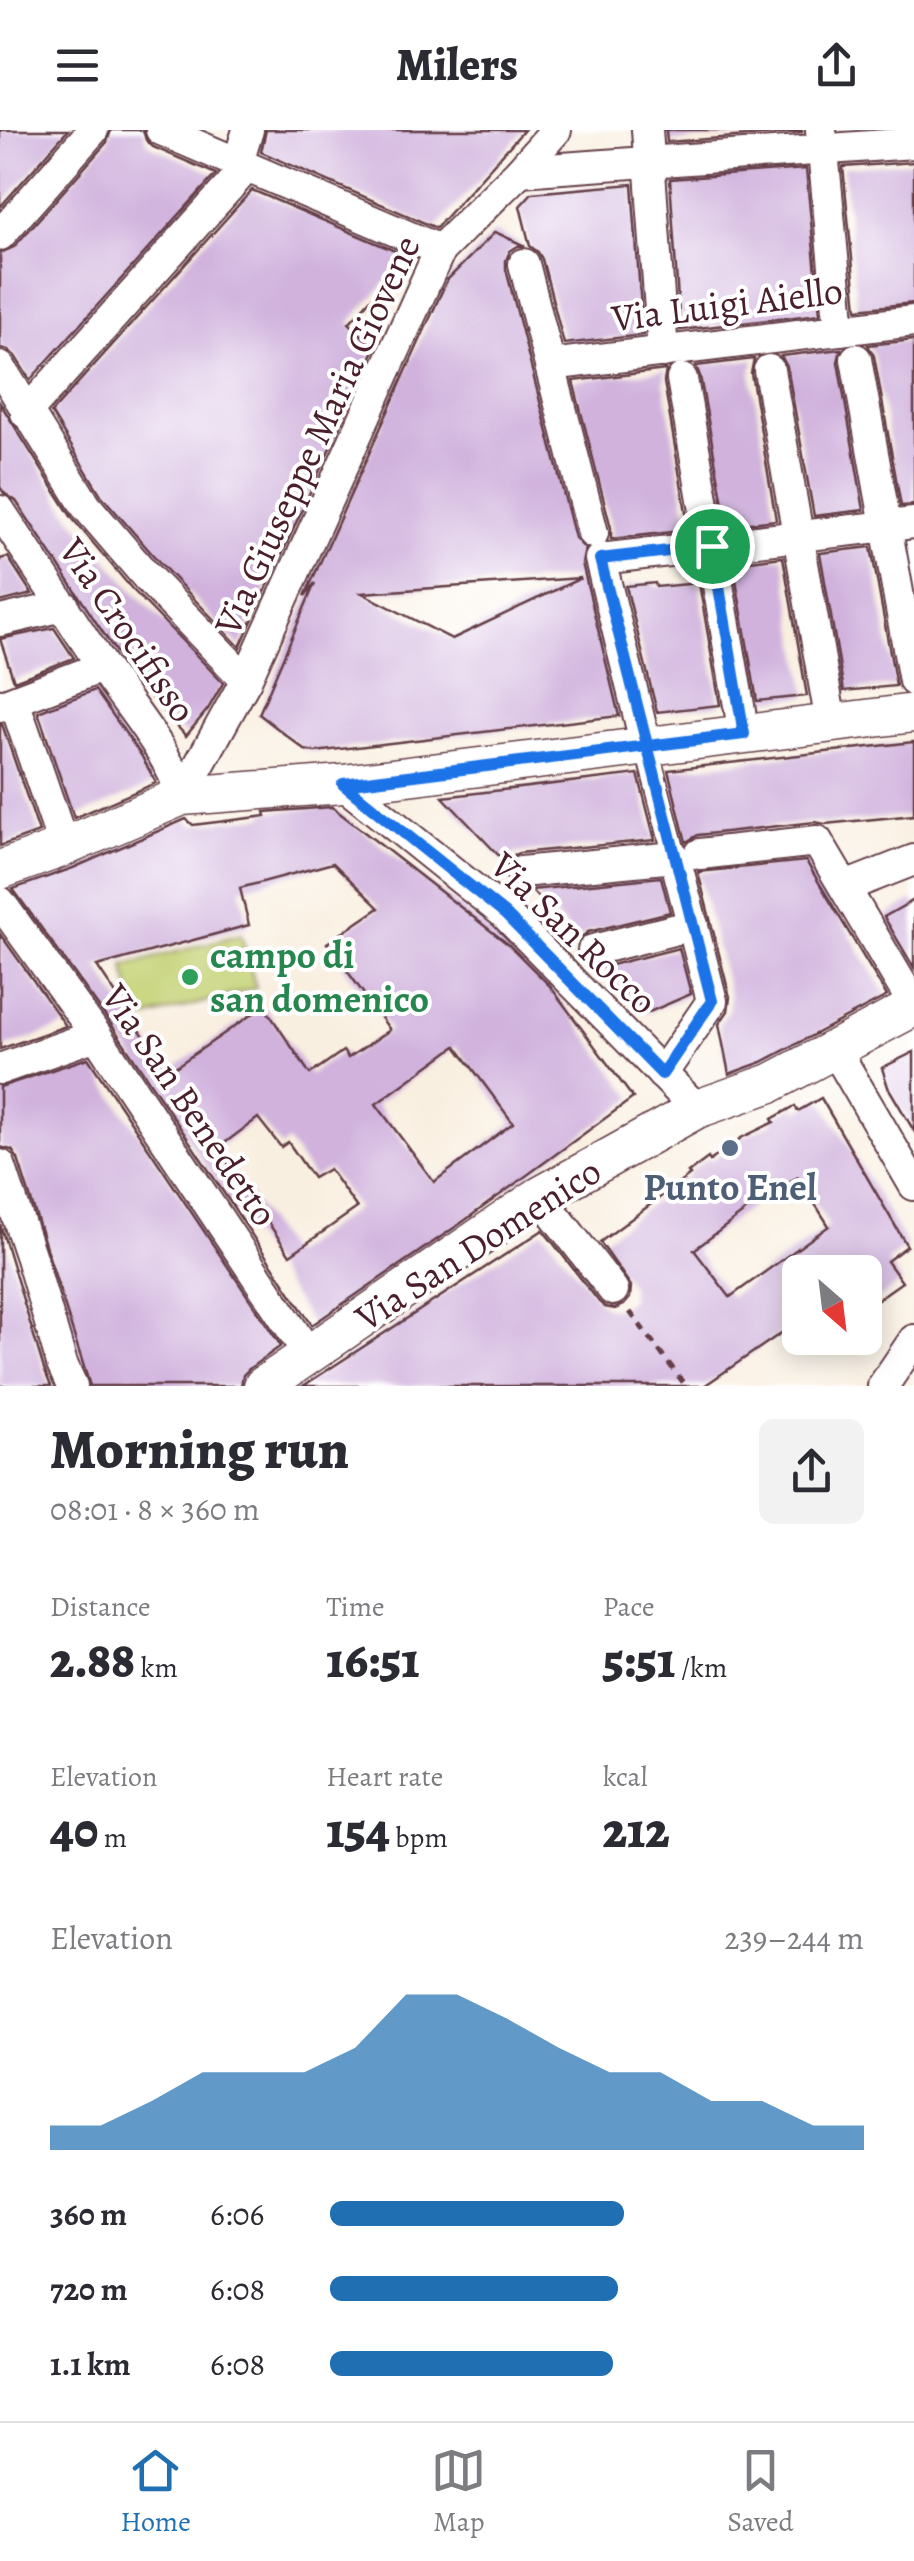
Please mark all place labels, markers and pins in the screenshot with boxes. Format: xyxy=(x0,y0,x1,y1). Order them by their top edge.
pin xyxy=(670,504,755,589)
place label: campo di san domenico xyxy=(210,929,429,1025)
marker: campo di san domenico xyxy=(179,966,201,988)
marker: Punto Enel xyxy=(719,1137,741,1159)
place label: Punto Enel xyxy=(643,1161,817,1213)

